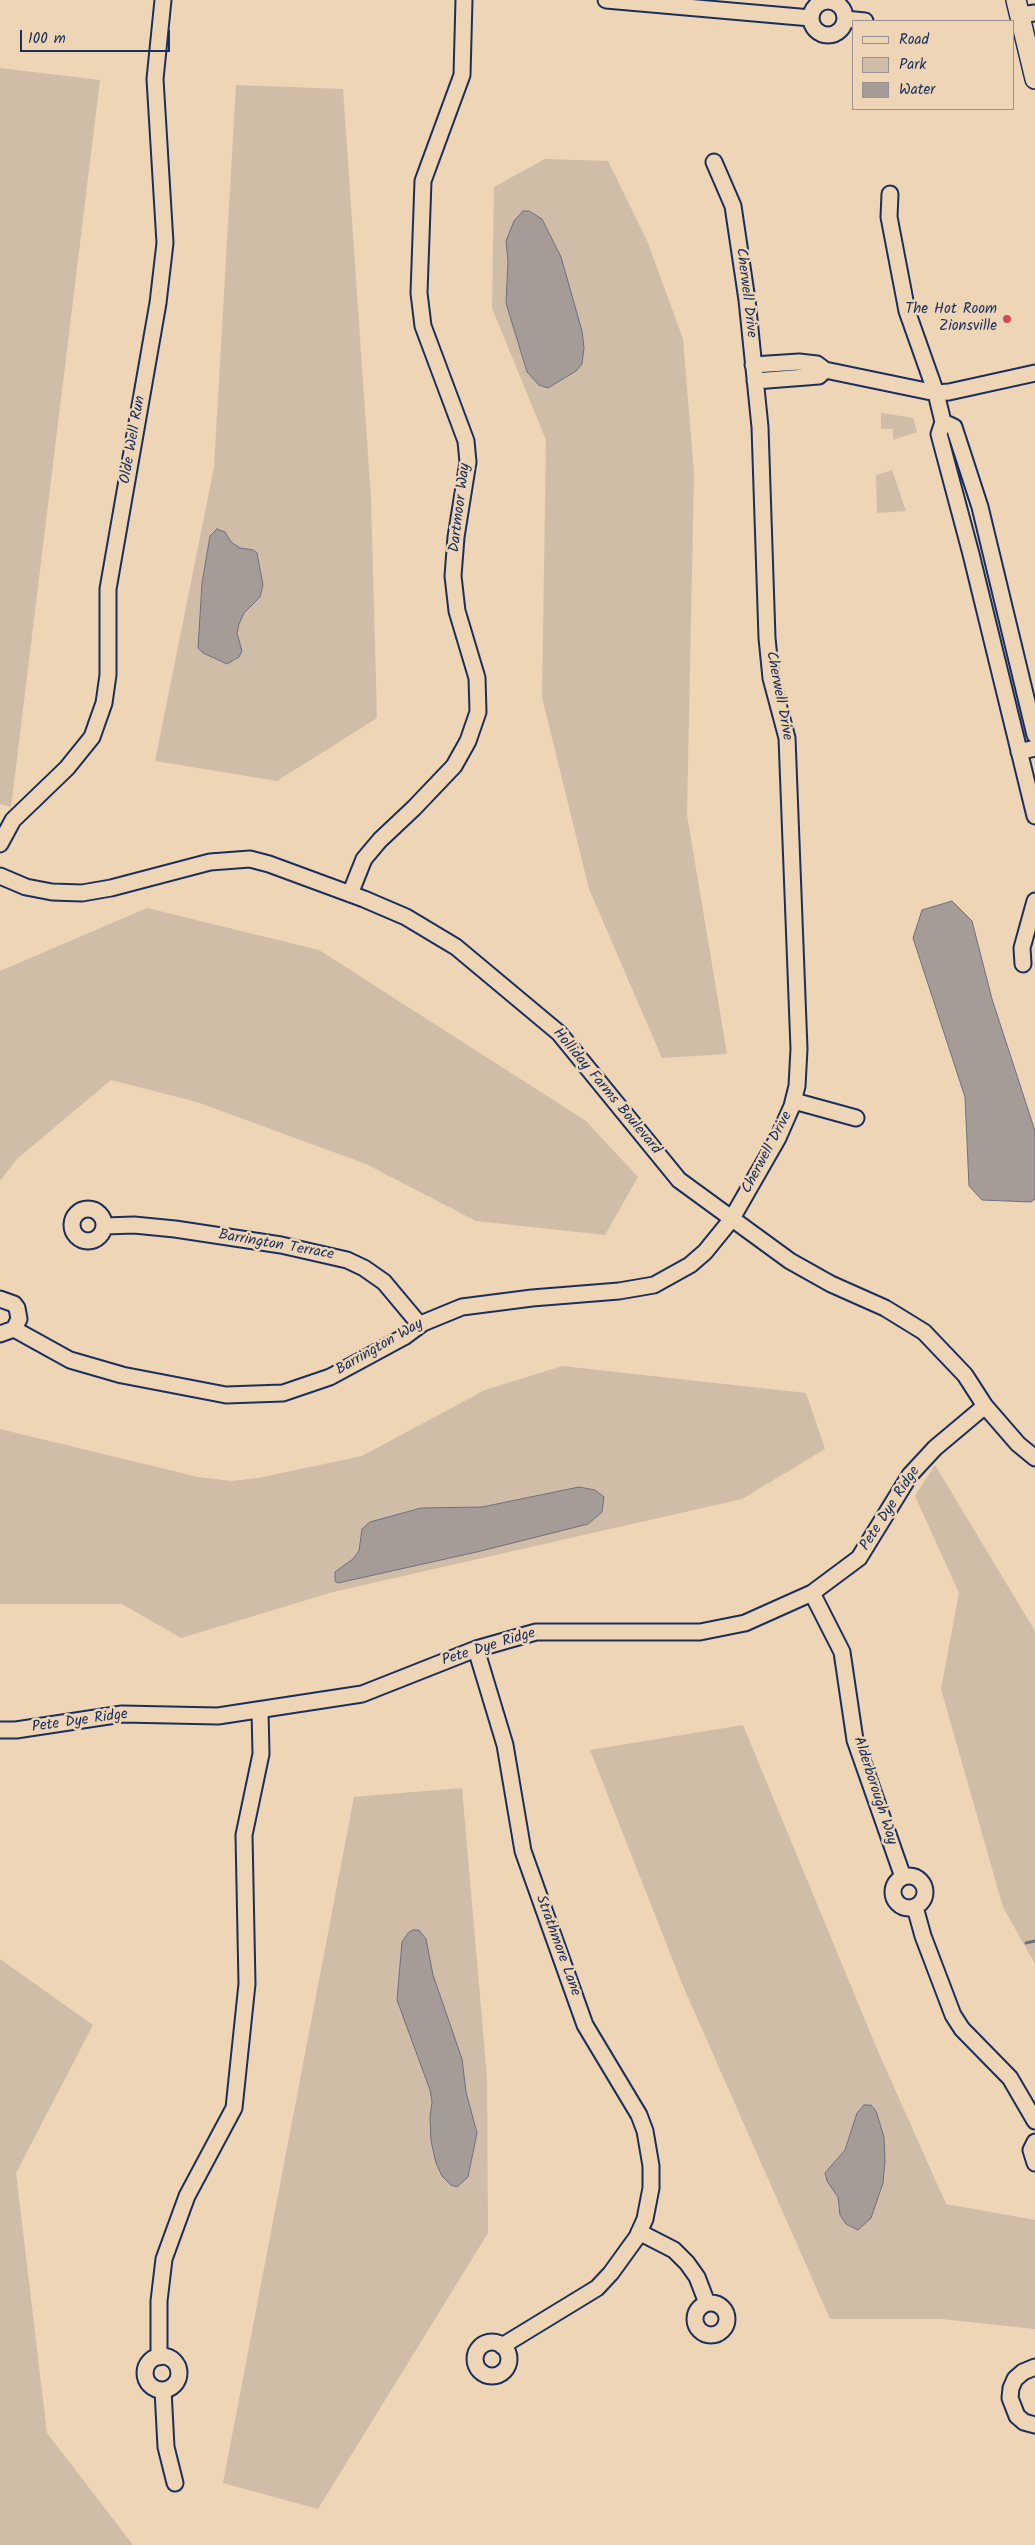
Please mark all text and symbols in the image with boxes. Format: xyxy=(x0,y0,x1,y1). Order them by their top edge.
scale bar xyxy=(22,20,172,52)
legend xyxy=(852,20,1015,110)
text: 100 m xyxy=(28,27,66,51)
text: Road xyxy=(899,28,929,52)
text: Park xyxy=(899,53,926,77)
text: Water xyxy=(899,78,935,102)
street label: Cherwell Drive xyxy=(731,247,759,339)
place label: The Hot Room Zionsville xyxy=(905,301,997,336)
marker: The Hot Room Zionsville xyxy=(1001,313,1013,325)
street label: Olde Well Run xyxy=(117,395,151,485)
street label: Dartmoor Way xyxy=(447,462,475,554)
street label: Cherwell Drive xyxy=(761,650,795,742)
street label: Holliday Farms Boulevard xyxy=(548,1025,664,1159)
street label: Cherwell Drive xyxy=(739,1109,797,1197)
street label: Barrington Terrace xyxy=(217,1227,335,1265)
street label: Barrington Way xyxy=(333,1316,427,1380)
street label: Pete Dye Ridge xyxy=(857,1464,925,1554)
street label: Pete Dye Ridge xyxy=(440,1625,538,1671)
street label: Pete Dye Ridge xyxy=(31,1706,129,1738)
street label: Alderborough Way xyxy=(848,1735,900,1847)
street label: Strathmore Lane xyxy=(530,1893,584,1999)

